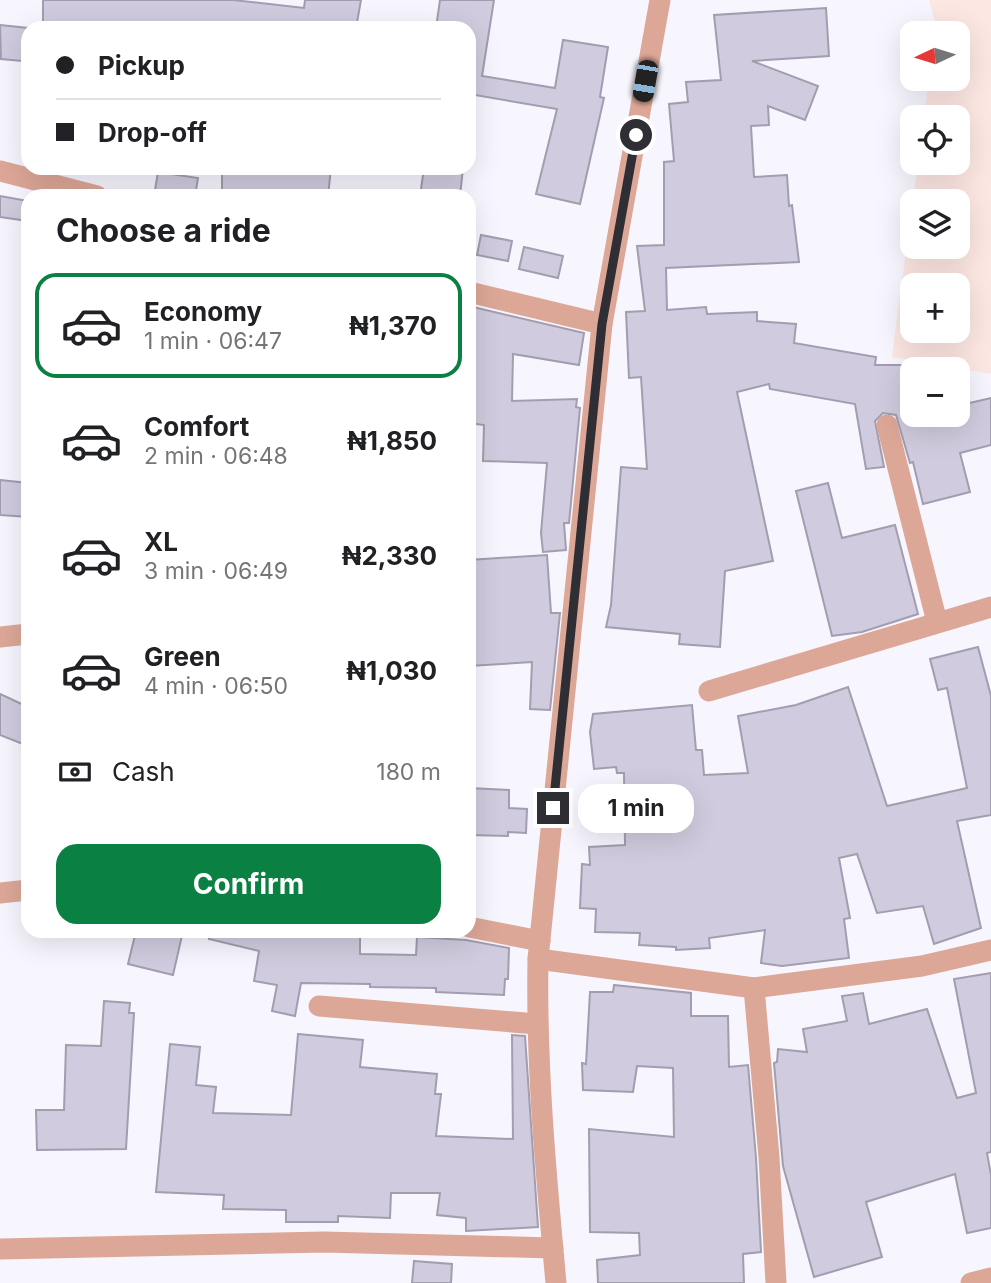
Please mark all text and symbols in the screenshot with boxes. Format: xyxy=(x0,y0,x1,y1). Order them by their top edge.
north arrow xyxy=(900,21,970,91)
map controls xyxy=(900,21,970,427)
text: Pickup xyxy=(98,50,185,81)
car xyxy=(632,58,659,104)
button: locate xyxy=(900,105,970,175)
text: Drop-off xyxy=(98,117,207,148)
route start xyxy=(620,119,652,151)
button: layers xyxy=(900,189,970,259)
text: Choose a ride xyxy=(56,211,271,250)
button: + xyxy=(900,273,970,343)
icon: car xyxy=(60,294,123,357)
text: Economy xyxy=(144,296,262,327)
text: ₦1,370 xyxy=(349,310,437,341)
text: 1 min · 06:47 xyxy=(144,327,282,355)
button: − xyxy=(900,357,970,427)
icon: car xyxy=(60,409,123,472)
text: Comfort xyxy=(144,411,249,442)
text: ₦1,850 xyxy=(347,425,437,456)
text: 2 min · 06:48 xyxy=(144,442,288,470)
icon: car xyxy=(60,524,123,587)
text: XL xyxy=(144,526,178,557)
text: ₦2,330 xyxy=(342,540,437,571)
text: 3 min · 06:49 xyxy=(144,557,288,585)
icon: car xyxy=(60,639,123,702)
text: Green xyxy=(144,641,221,672)
text: ₦1,030 xyxy=(346,655,437,686)
text: 4 min · 06:50 xyxy=(144,672,288,700)
icon: cash xyxy=(56,753,94,791)
text: Cash xyxy=(112,756,175,787)
text: 180 m xyxy=(376,758,441,786)
callout: 1 min xyxy=(578,784,693,832)
route end xyxy=(537,792,569,824)
text: 1 min xyxy=(608,794,664,822)
button: Confirm xyxy=(56,844,441,924)

